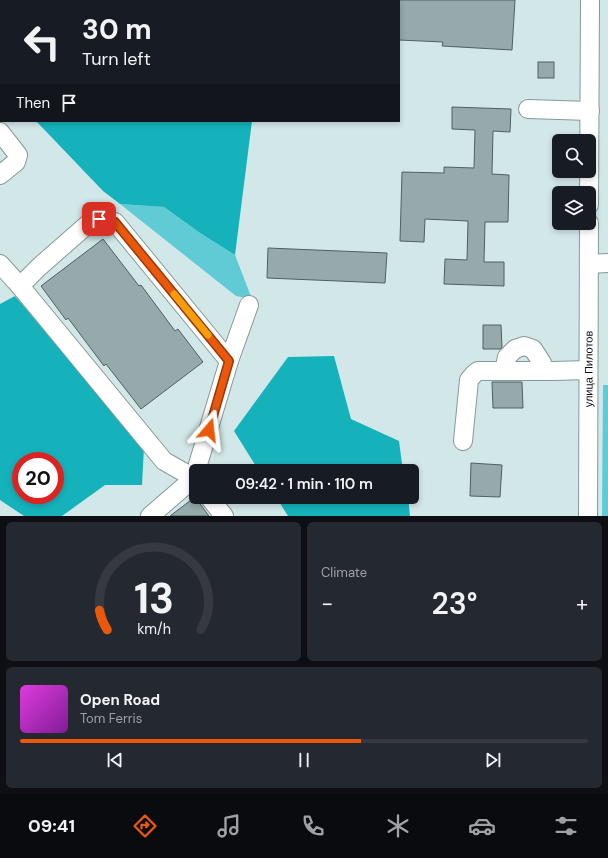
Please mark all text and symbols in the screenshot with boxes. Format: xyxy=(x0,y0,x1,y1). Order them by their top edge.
text: 30 m xyxy=(82,11,152,48)
icon: left xyxy=(16,16,68,68)
text: Turn left xyxy=(82,47,151,71)
icon: arrive xyxy=(58,92,80,114)
text: Then xyxy=(16,93,50,113)
map controls xyxy=(552,134,596,230)
button: search xyxy=(552,134,596,178)
button: layers xyxy=(552,186,596,230)
pin xyxy=(82,202,116,236)
icon: arrive xyxy=(88,208,110,230)
street label: улица Пилотов xyxy=(581,331,596,407)
position arrow xyxy=(188,409,230,451)
speed limit sign: 20 xyxy=(12,452,64,504)
text: 09:42 · 1 min · 110 m xyxy=(235,474,373,494)
text: Climate xyxy=(321,564,367,581)
text: 13 xyxy=(133,571,174,625)
text: 23° xyxy=(432,584,478,623)
text: − xyxy=(321,589,333,618)
text: + xyxy=(576,589,588,618)
text: km/h xyxy=(137,619,170,637)
text: Open Road xyxy=(80,690,160,710)
text: Tom Ferris xyxy=(80,710,142,727)
icon: previous xyxy=(104,749,126,771)
icon: pause xyxy=(293,749,315,771)
icon: next xyxy=(482,749,504,771)
icon: directions xyxy=(131,812,159,840)
icon: music xyxy=(215,812,243,840)
icon: phone xyxy=(299,812,327,840)
icon: climate xyxy=(384,812,412,840)
icon: car xyxy=(468,812,496,840)
icon: filters xyxy=(552,812,580,840)
text: 09:41 xyxy=(28,814,75,838)

